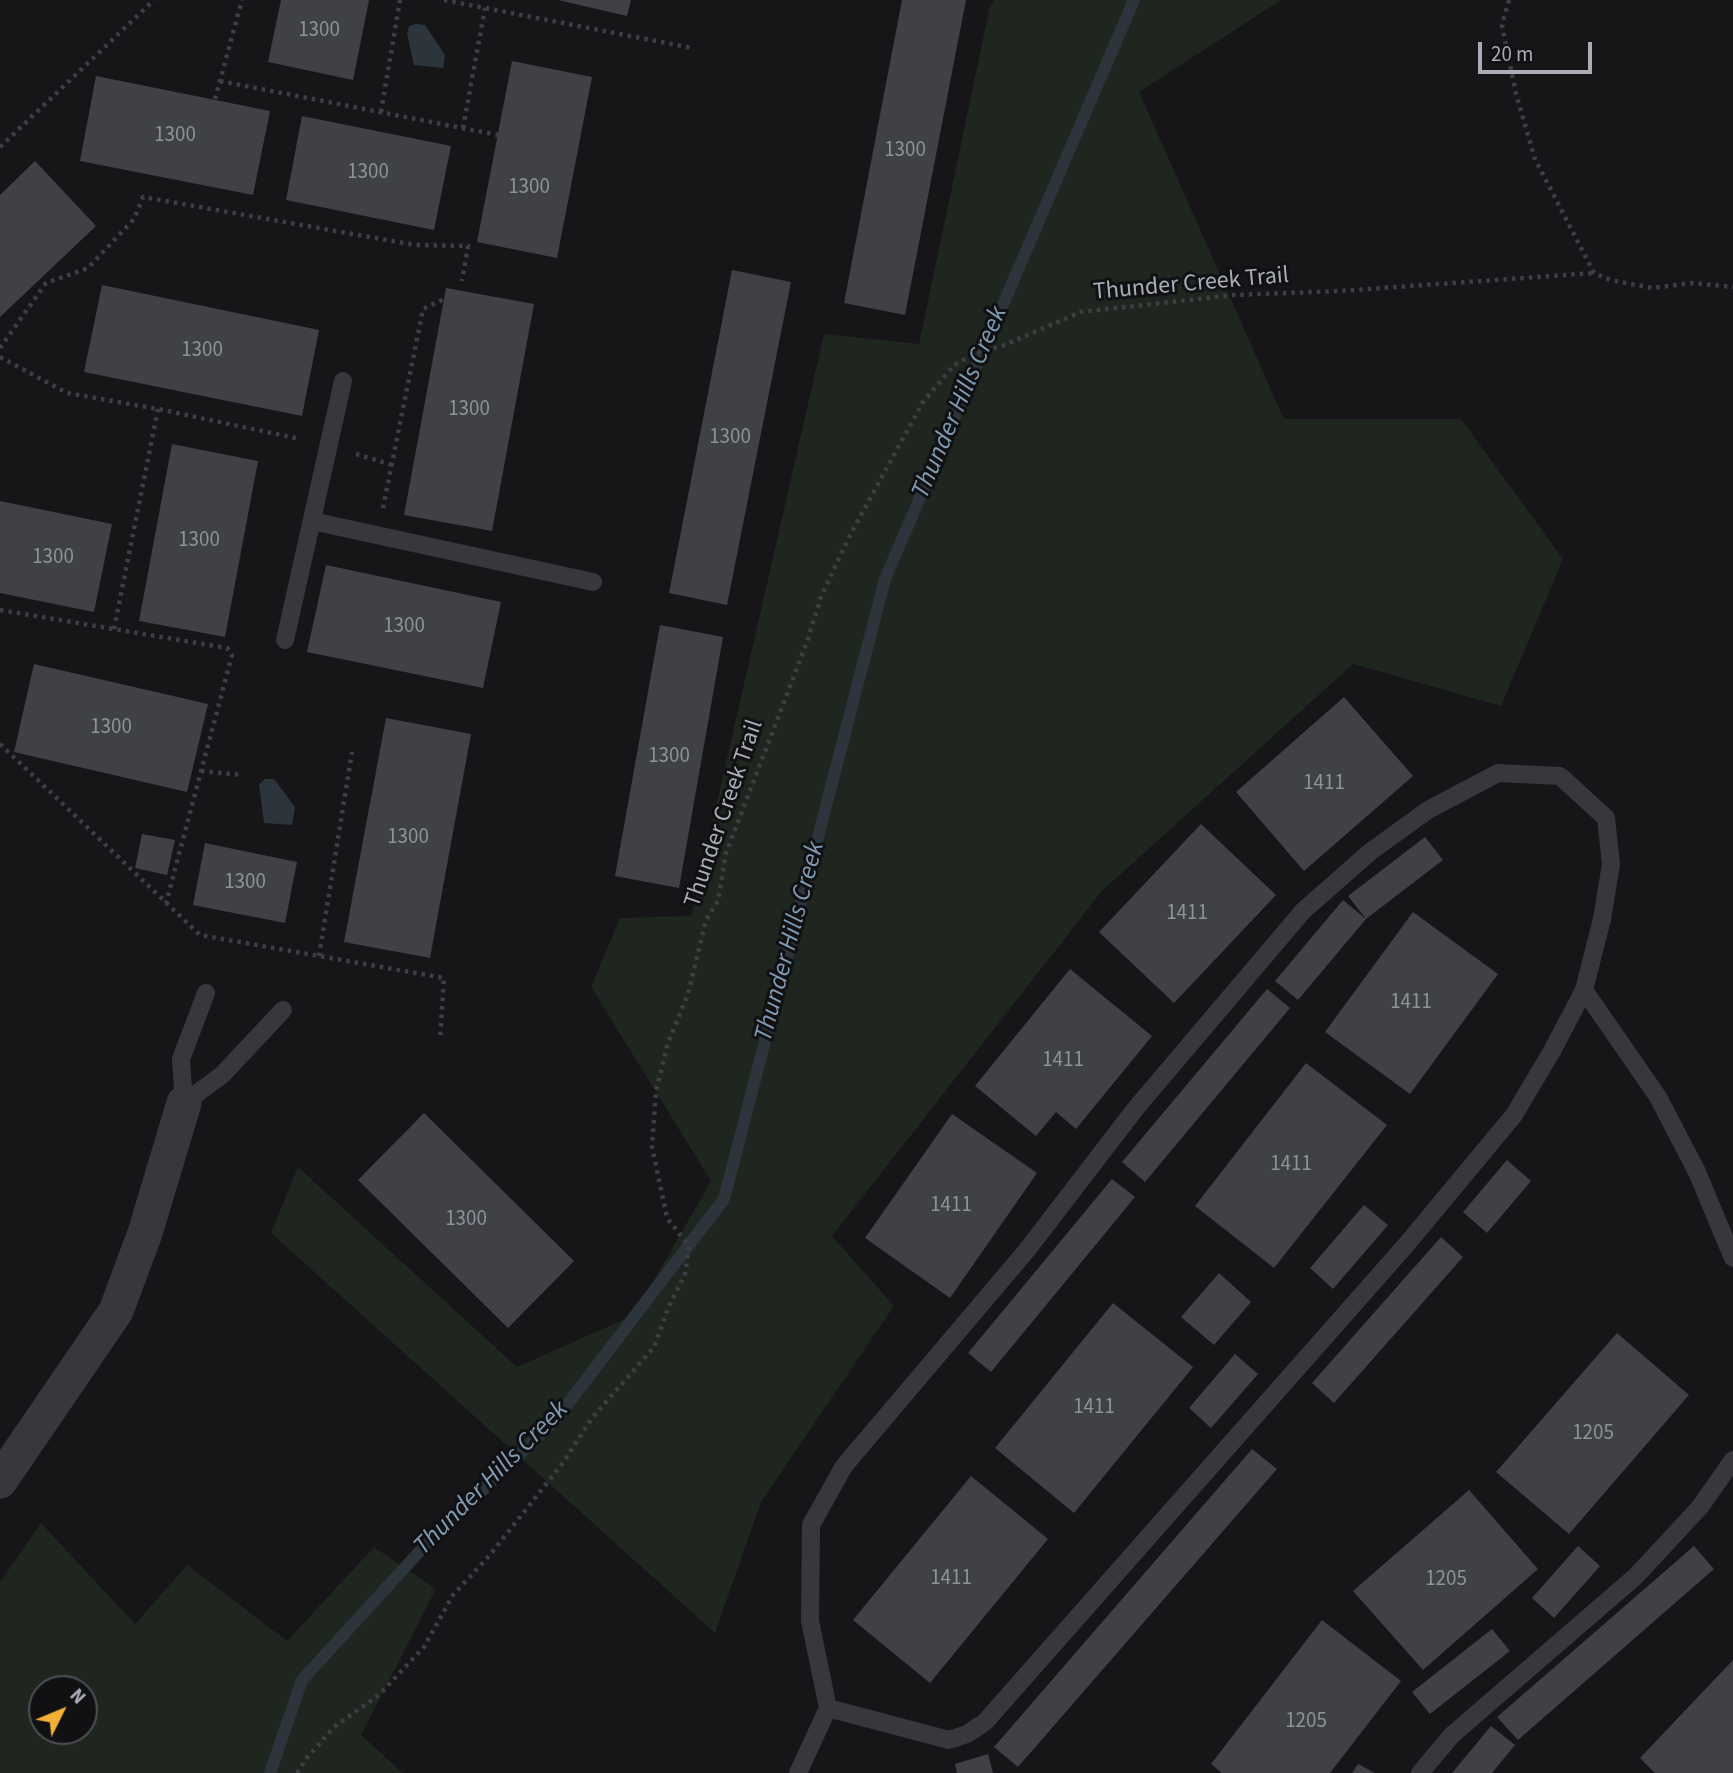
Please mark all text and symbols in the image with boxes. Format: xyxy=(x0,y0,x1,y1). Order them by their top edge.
house number: 1300 xyxy=(298,18,340,44)
scale bar xyxy=(1481,28,1595,72)
text: 20 m xyxy=(1491,39,1533,69)
house number: 1300 xyxy=(154,123,196,149)
house number: 1300 xyxy=(884,138,926,164)
house number: 1300 xyxy=(347,160,389,186)
house number: 1300 xyxy=(508,175,550,201)
street label: Thunder Creek Trail xyxy=(1092,262,1290,308)
water label: Thunder Hills Creek xyxy=(906,302,1016,504)
house number: 1300 xyxy=(181,338,223,364)
house number: 1300 xyxy=(448,397,490,423)
house number: 1300 xyxy=(709,425,751,451)
house number: 1300 xyxy=(178,528,220,554)
house number: 1300 xyxy=(32,545,74,571)
house number: 1300 xyxy=(383,614,425,640)
house number: 1300 xyxy=(90,715,132,741)
street label: Thunder Creek Trail xyxy=(679,716,771,912)
house number: 1300 xyxy=(648,744,690,770)
house number: 1411 xyxy=(1303,771,1345,797)
house number: 1300 xyxy=(387,825,429,851)
water label: Thunder Hills Creek xyxy=(749,839,833,1045)
house number: 1300 xyxy=(224,870,266,896)
house number: 1411 xyxy=(1166,901,1208,927)
house number: 1411 xyxy=(1390,990,1432,1016)
house number: 1411 xyxy=(1042,1048,1084,1074)
house number: 1411 xyxy=(1270,1152,1312,1178)
house number: 1411 xyxy=(930,1193,972,1219)
house number: 1300 xyxy=(445,1207,487,1233)
water label: Thunder Hills Creek xyxy=(408,1395,576,1563)
house number: 1411 xyxy=(1073,1395,1115,1421)
house number: 1205 xyxy=(1572,1421,1614,1447)
house number: 1411 xyxy=(930,1566,972,1592)
house number: 1205 xyxy=(1425,1567,1467,1593)
north arrow xyxy=(28,1675,98,1745)
text: N xyxy=(63,1683,91,1711)
house number: 1205 xyxy=(1285,1709,1327,1735)

